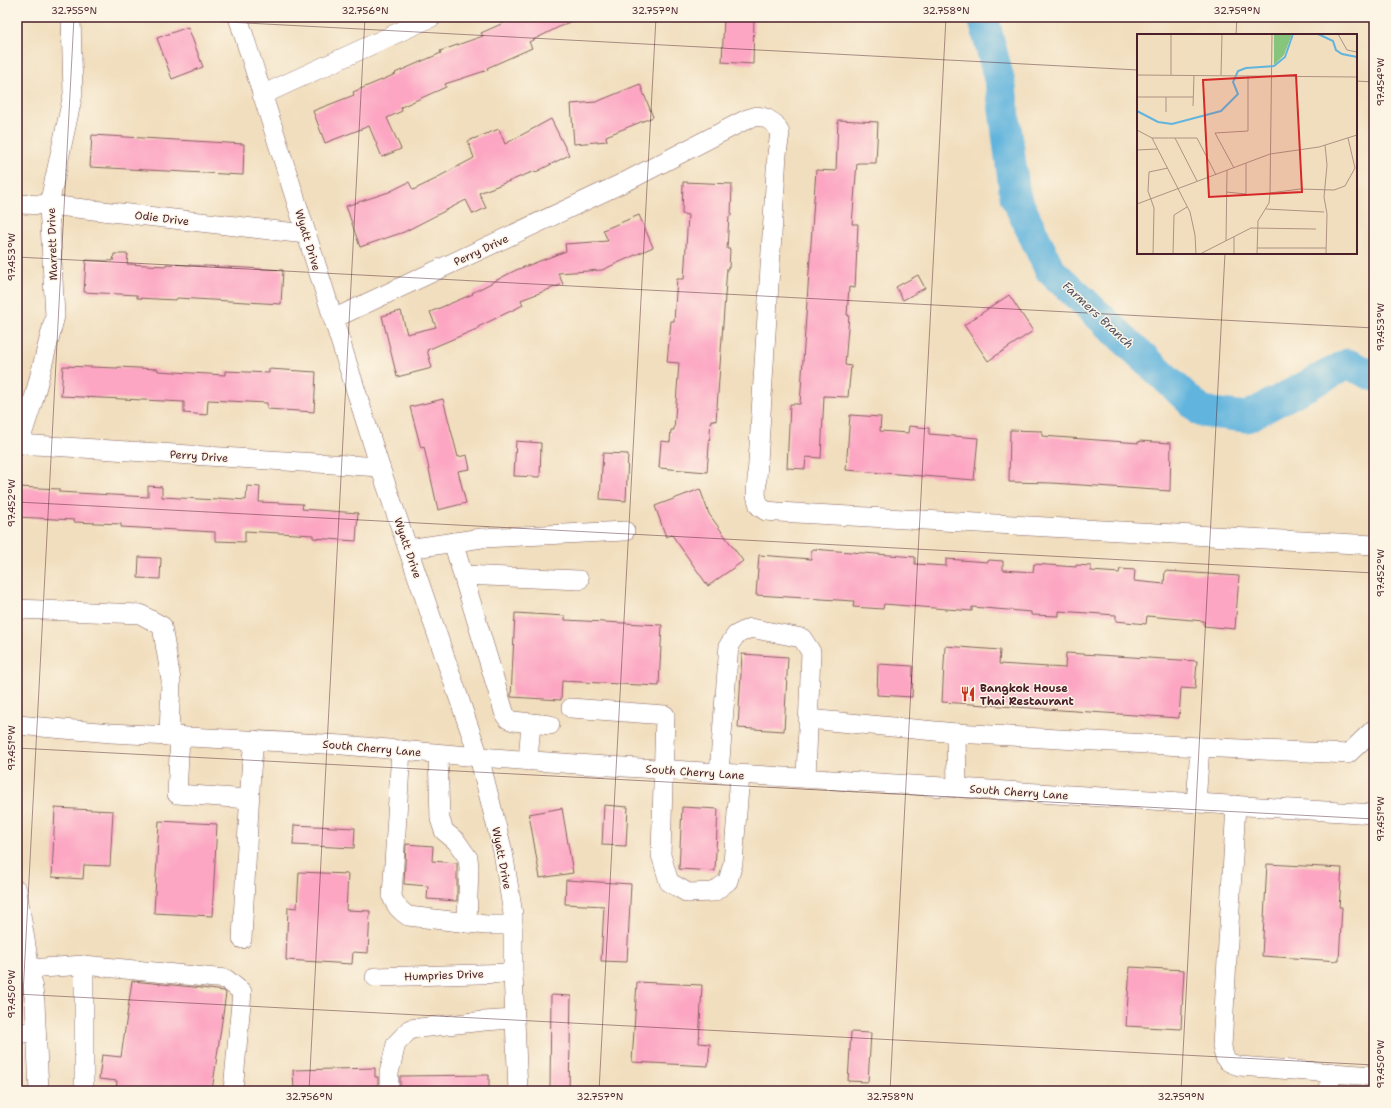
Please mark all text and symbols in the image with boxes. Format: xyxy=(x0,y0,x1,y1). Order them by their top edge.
text: 32.755°N xyxy=(51,4,97,17)
text: 32.756°N xyxy=(341,4,389,17)
text: 32.757°N xyxy=(632,4,678,17)
text: 32.758°N xyxy=(922,4,970,17)
text: 32.759°N xyxy=(1214,4,1260,17)
inset map xyxy=(1137,34,1357,254)
text: 97.454°W xyxy=(1374,57,1387,106)
street label: Marrett Drive xyxy=(44,207,61,281)
street label: Odie Drive xyxy=(134,208,190,229)
street label: Wyatt Drive xyxy=(291,208,324,273)
street label: Perry Drive xyxy=(451,231,511,270)
text: 97.453°W xyxy=(5,232,18,281)
water label: Farmers Branch xyxy=(1059,278,1137,352)
text: 97.453°W xyxy=(1374,302,1387,351)
street label: Perry Drive xyxy=(169,447,229,466)
text: 97.452°W xyxy=(5,478,18,527)
street label: Wyatt Drive xyxy=(390,516,425,581)
text: 97.452°W xyxy=(1374,548,1387,597)
place label: Bangkok House Thai Restaurant xyxy=(980,681,1074,709)
restaurant icon: Bangkok House Thai Restaurant xyxy=(959,685,977,703)
text: 97.451°W xyxy=(5,725,18,771)
street label: South Cherry Lane xyxy=(322,737,422,760)
street label: South Cherry Lane xyxy=(645,762,745,783)
street label: South Cherry Lane xyxy=(969,782,1069,803)
text: 97.451°W xyxy=(1374,796,1387,842)
street label: Wyatt Drive xyxy=(488,826,515,891)
street label: Humpries Drive xyxy=(404,967,484,984)
text: 97.450°W xyxy=(5,969,18,1018)
text: 97.450°W xyxy=(1374,1039,1387,1088)
text: 32.756°N xyxy=(285,1090,333,1103)
text: 32.757°N xyxy=(577,1090,623,1103)
text: 32.758°N xyxy=(866,1090,914,1103)
text: 32.759°N xyxy=(1158,1090,1204,1103)

